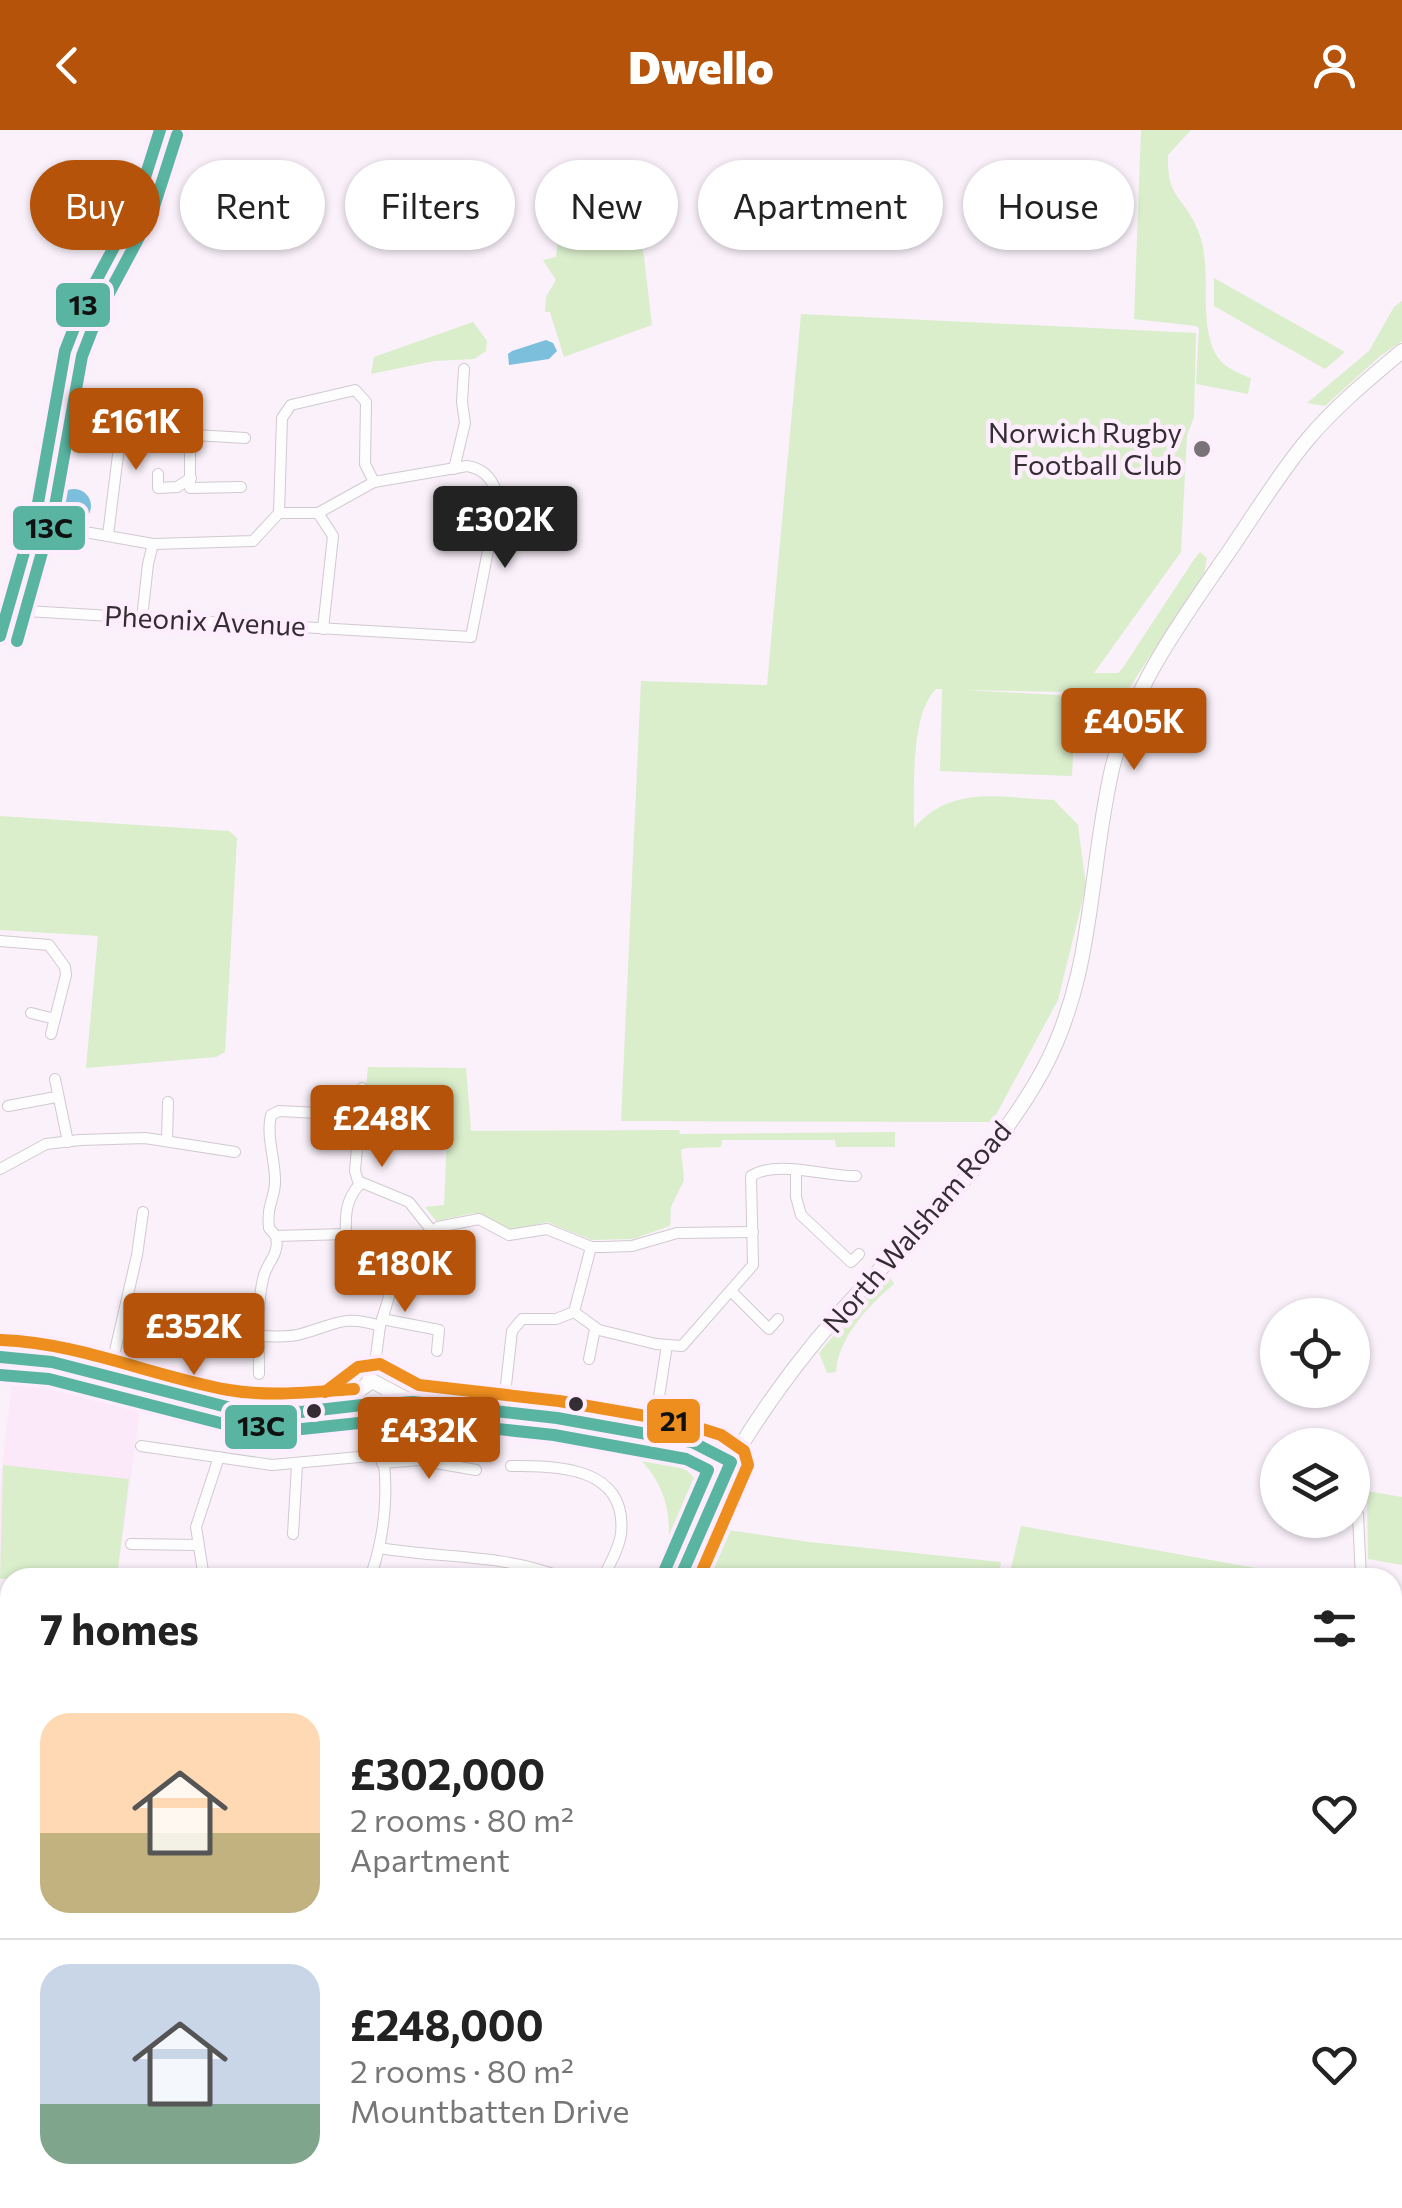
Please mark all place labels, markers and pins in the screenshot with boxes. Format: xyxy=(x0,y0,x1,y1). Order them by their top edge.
pin: £161K xyxy=(66,388,206,473)
place label: Norwich Rugby Football Club xyxy=(988,415,1182,481)
marker: Norwich Rugby Football Club xyxy=(1191,438,1213,460)
pin: £302K xyxy=(435,486,575,571)
pin: £405K xyxy=(1064,688,1204,773)
pin: £248K xyxy=(312,1085,452,1170)
pin: £180K xyxy=(335,1230,475,1315)
pin: £352K xyxy=(124,1293,264,1378)
unlabelled marker xyxy=(566,1394,586,1414)
pin: £432K xyxy=(359,1397,499,1482)
unlabelled marker xyxy=(304,1401,324,1421)

